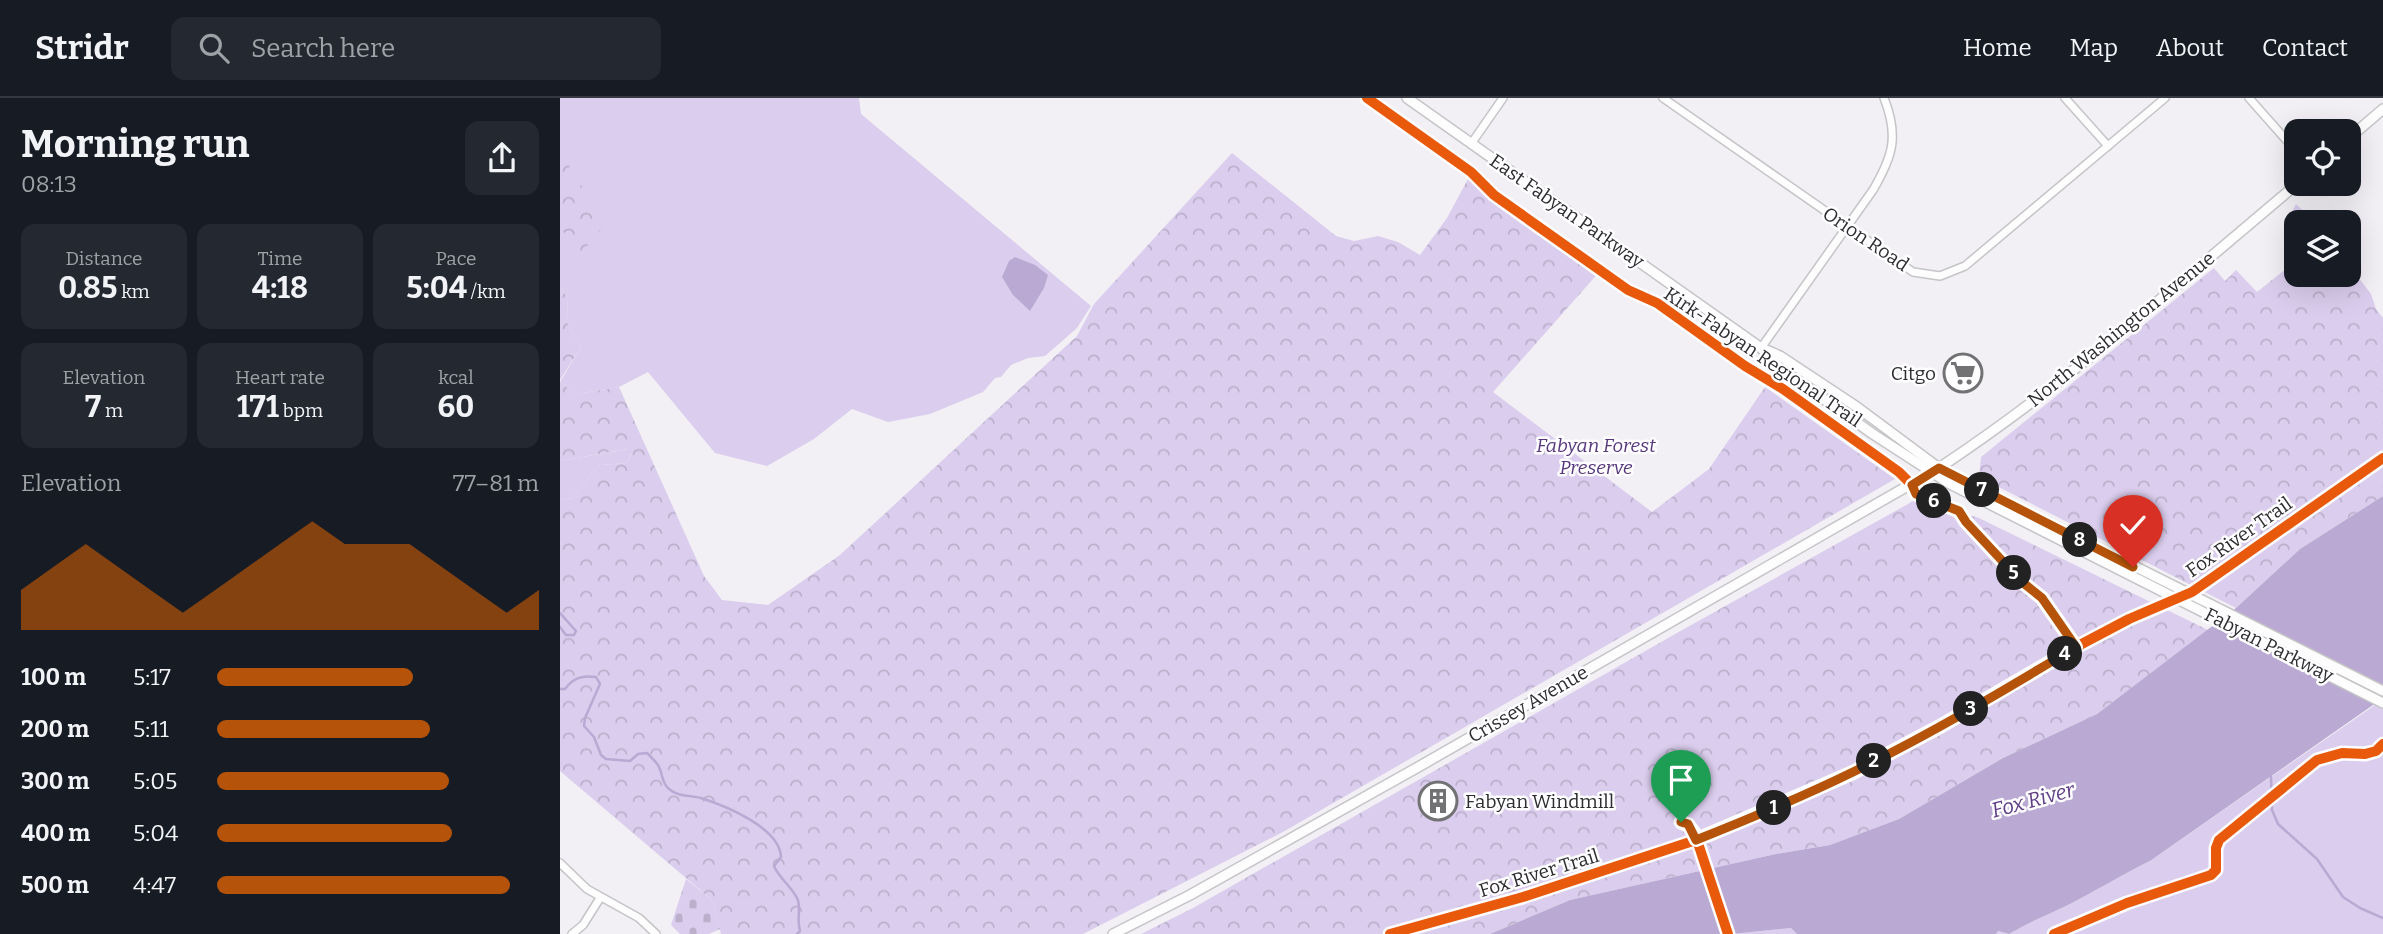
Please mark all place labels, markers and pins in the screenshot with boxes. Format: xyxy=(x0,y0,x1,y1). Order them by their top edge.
supermarket icon: Citgo xyxy=(1942,352,1984,394)
place label: Citgo xyxy=(1891,362,1936,385)
pin: 7 xyxy=(1964,472,2000,508)
pin: 6 xyxy=(1916,484,1952,518)
pin xyxy=(2103,495,2163,567)
pin: 8 xyxy=(2062,522,2098,558)
pin: 5 xyxy=(1996,556,2032,590)
pin: 4 xyxy=(2048,636,2082,672)
pin: 3 xyxy=(1954,692,1988,726)
pin: 2 xyxy=(1856,744,1892,778)
pin xyxy=(1651,750,1711,822)
building icon: Fabyan Windmill xyxy=(1417,780,1459,822)
place label: Fabyan Windmill xyxy=(1465,790,1614,813)
pin: 1 xyxy=(1756,790,1792,826)

